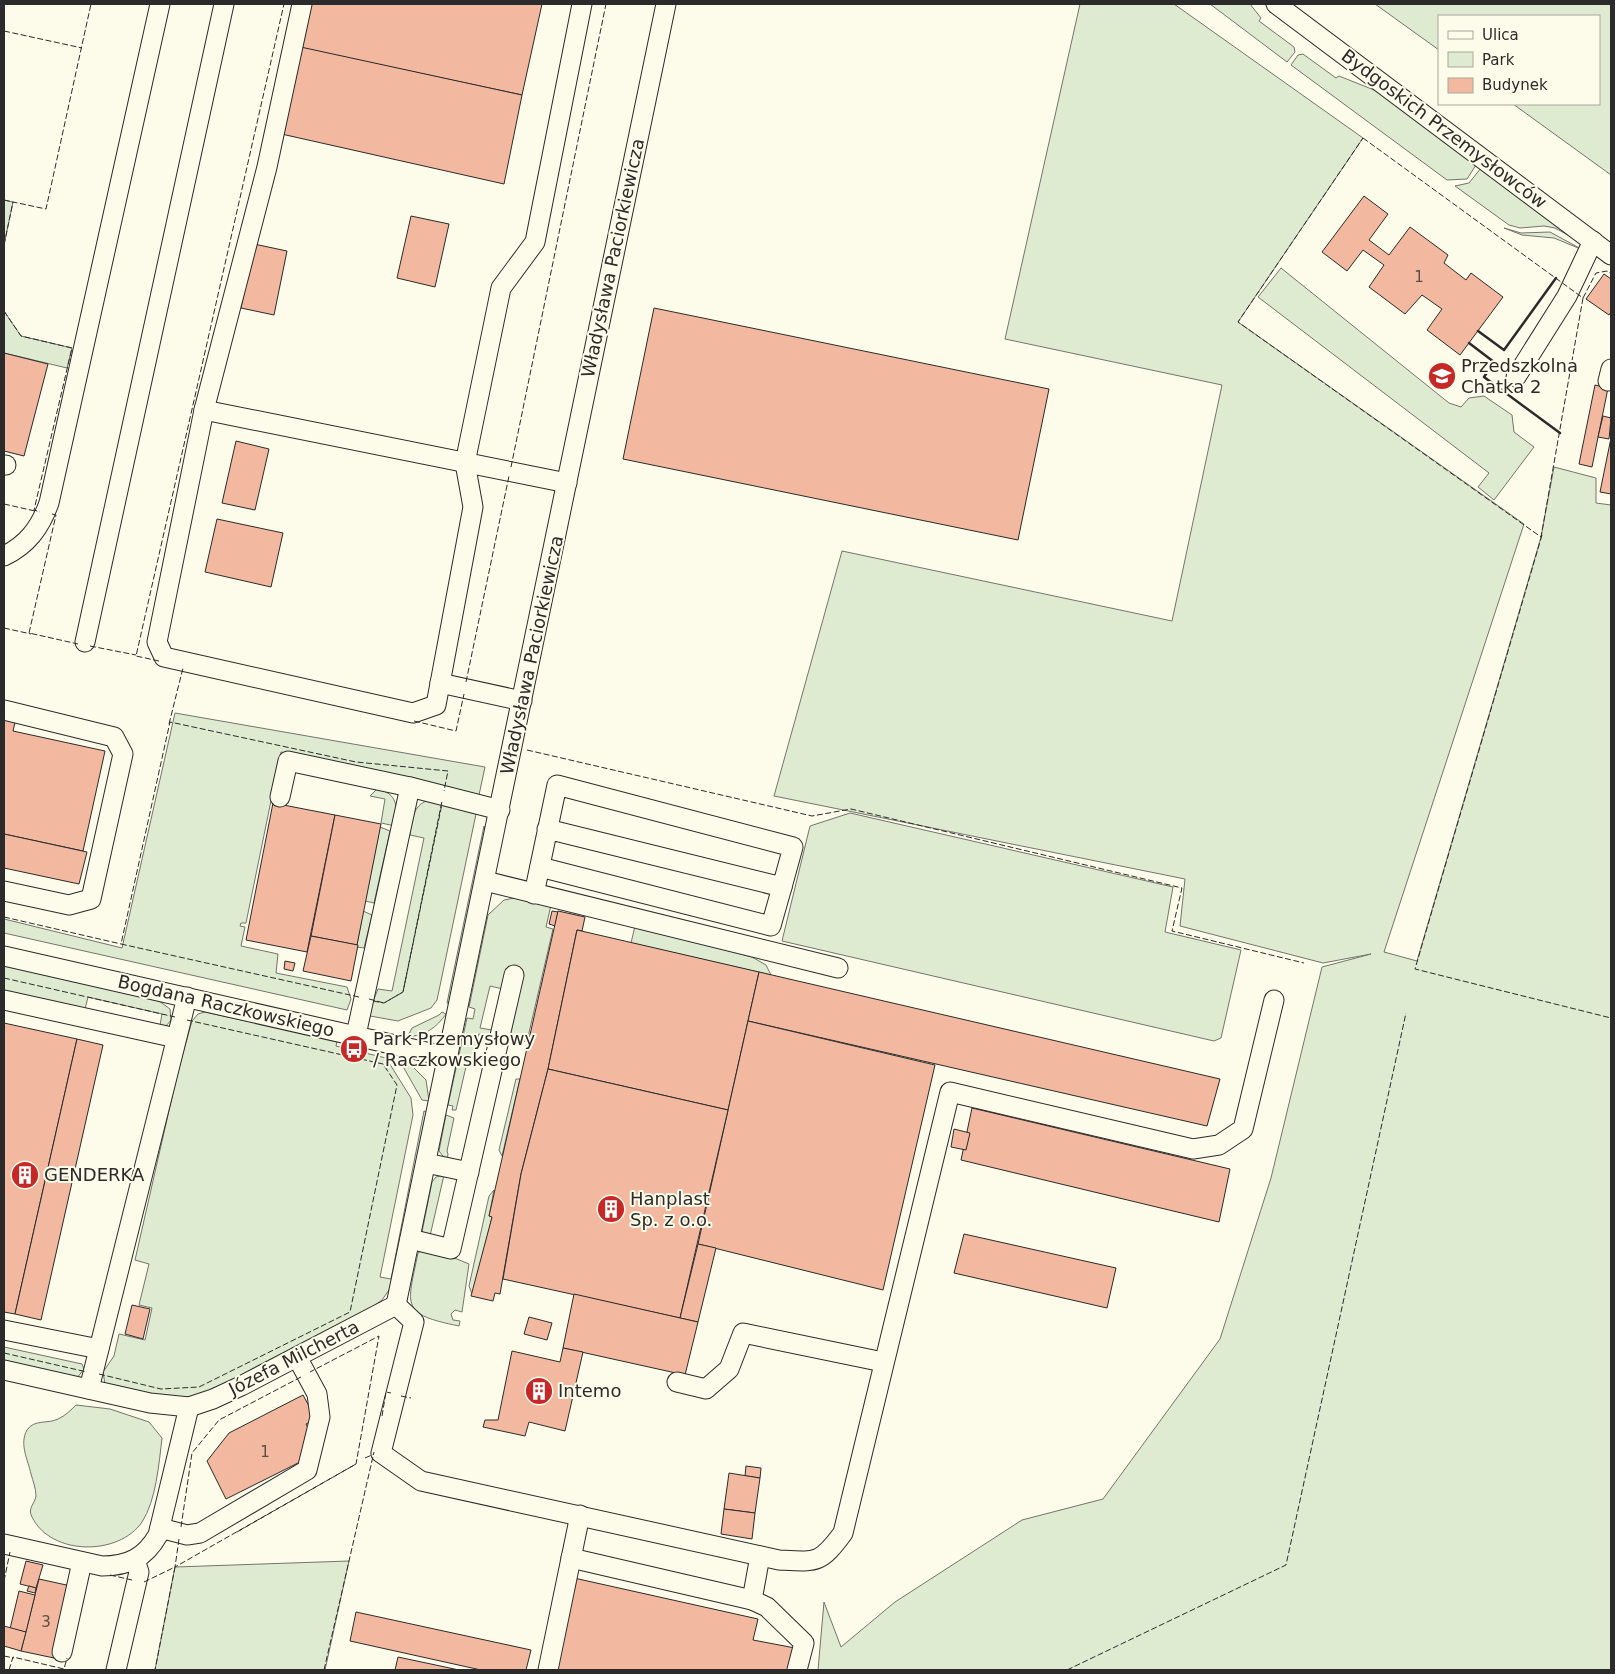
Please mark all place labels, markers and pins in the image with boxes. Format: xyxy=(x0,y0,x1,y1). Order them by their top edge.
place label: Przedszkolna Chatka 2 xyxy=(1461,355,1578,397)
school or university icon: Przedszkolna Chatka 2 xyxy=(1427,361,1457,391)
place label: Park Przemysłowy / Raczkowskiego xyxy=(373,1028,535,1070)
bus stop icon: Park Przemysłowy / Raczkowskiego xyxy=(339,1034,369,1064)
building icon: GENDERKA xyxy=(10,1160,40,1190)
place label: GENDERKA xyxy=(44,1164,145,1185)
place label: Hanplast Sp. z o.o. xyxy=(630,1188,712,1230)
building icon: Hanplast Sp. z o.o. xyxy=(596,1194,626,1224)
building icon: Intemo xyxy=(524,1376,554,1406)
place label: Intemo xyxy=(558,1380,621,1401)

